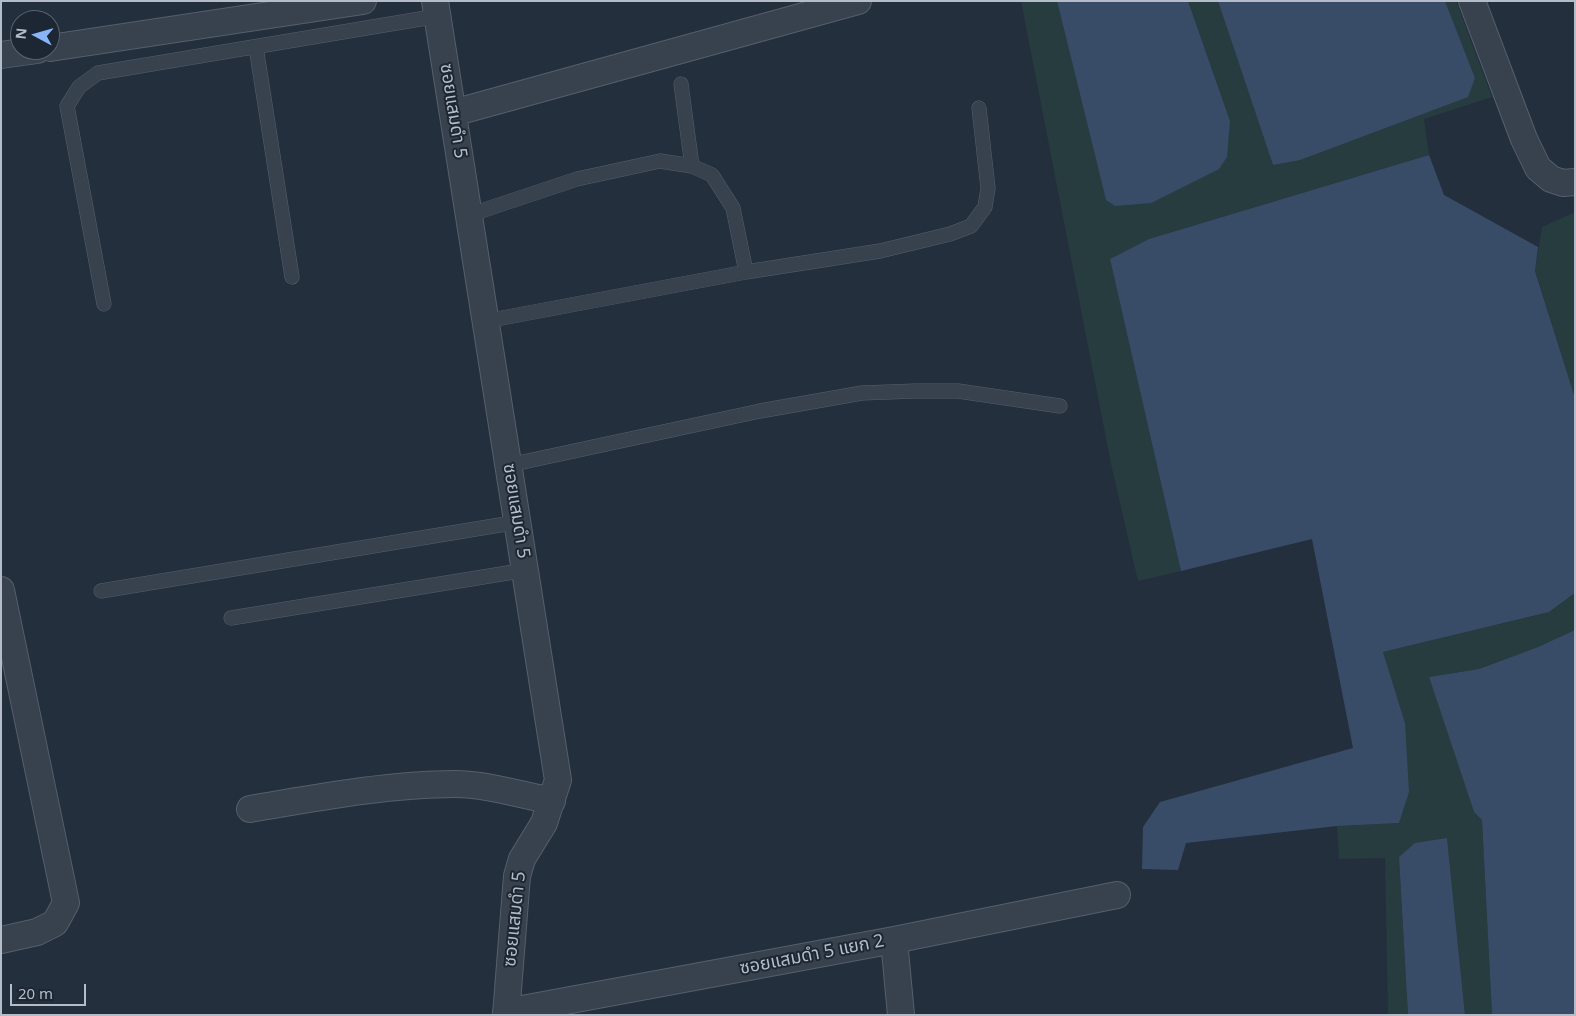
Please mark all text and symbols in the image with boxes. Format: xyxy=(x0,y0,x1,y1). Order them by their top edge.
north arrow xyxy=(10,10,60,60)
text: N xyxy=(11,27,31,40)
street label: ซอยแสมดำ 5 xyxy=(435,62,471,160)
street label: ซอยแสมดำ 5 xyxy=(498,462,534,560)
street label: ซอยแสมดำ 5 xyxy=(499,870,531,968)
street label: ซอยแสมดำ 5 แยก 2 xyxy=(738,930,886,980)
scale bar xyxy=(12,974,89,1006)
text: 20 m xyxy=(18,983,53,1003)

